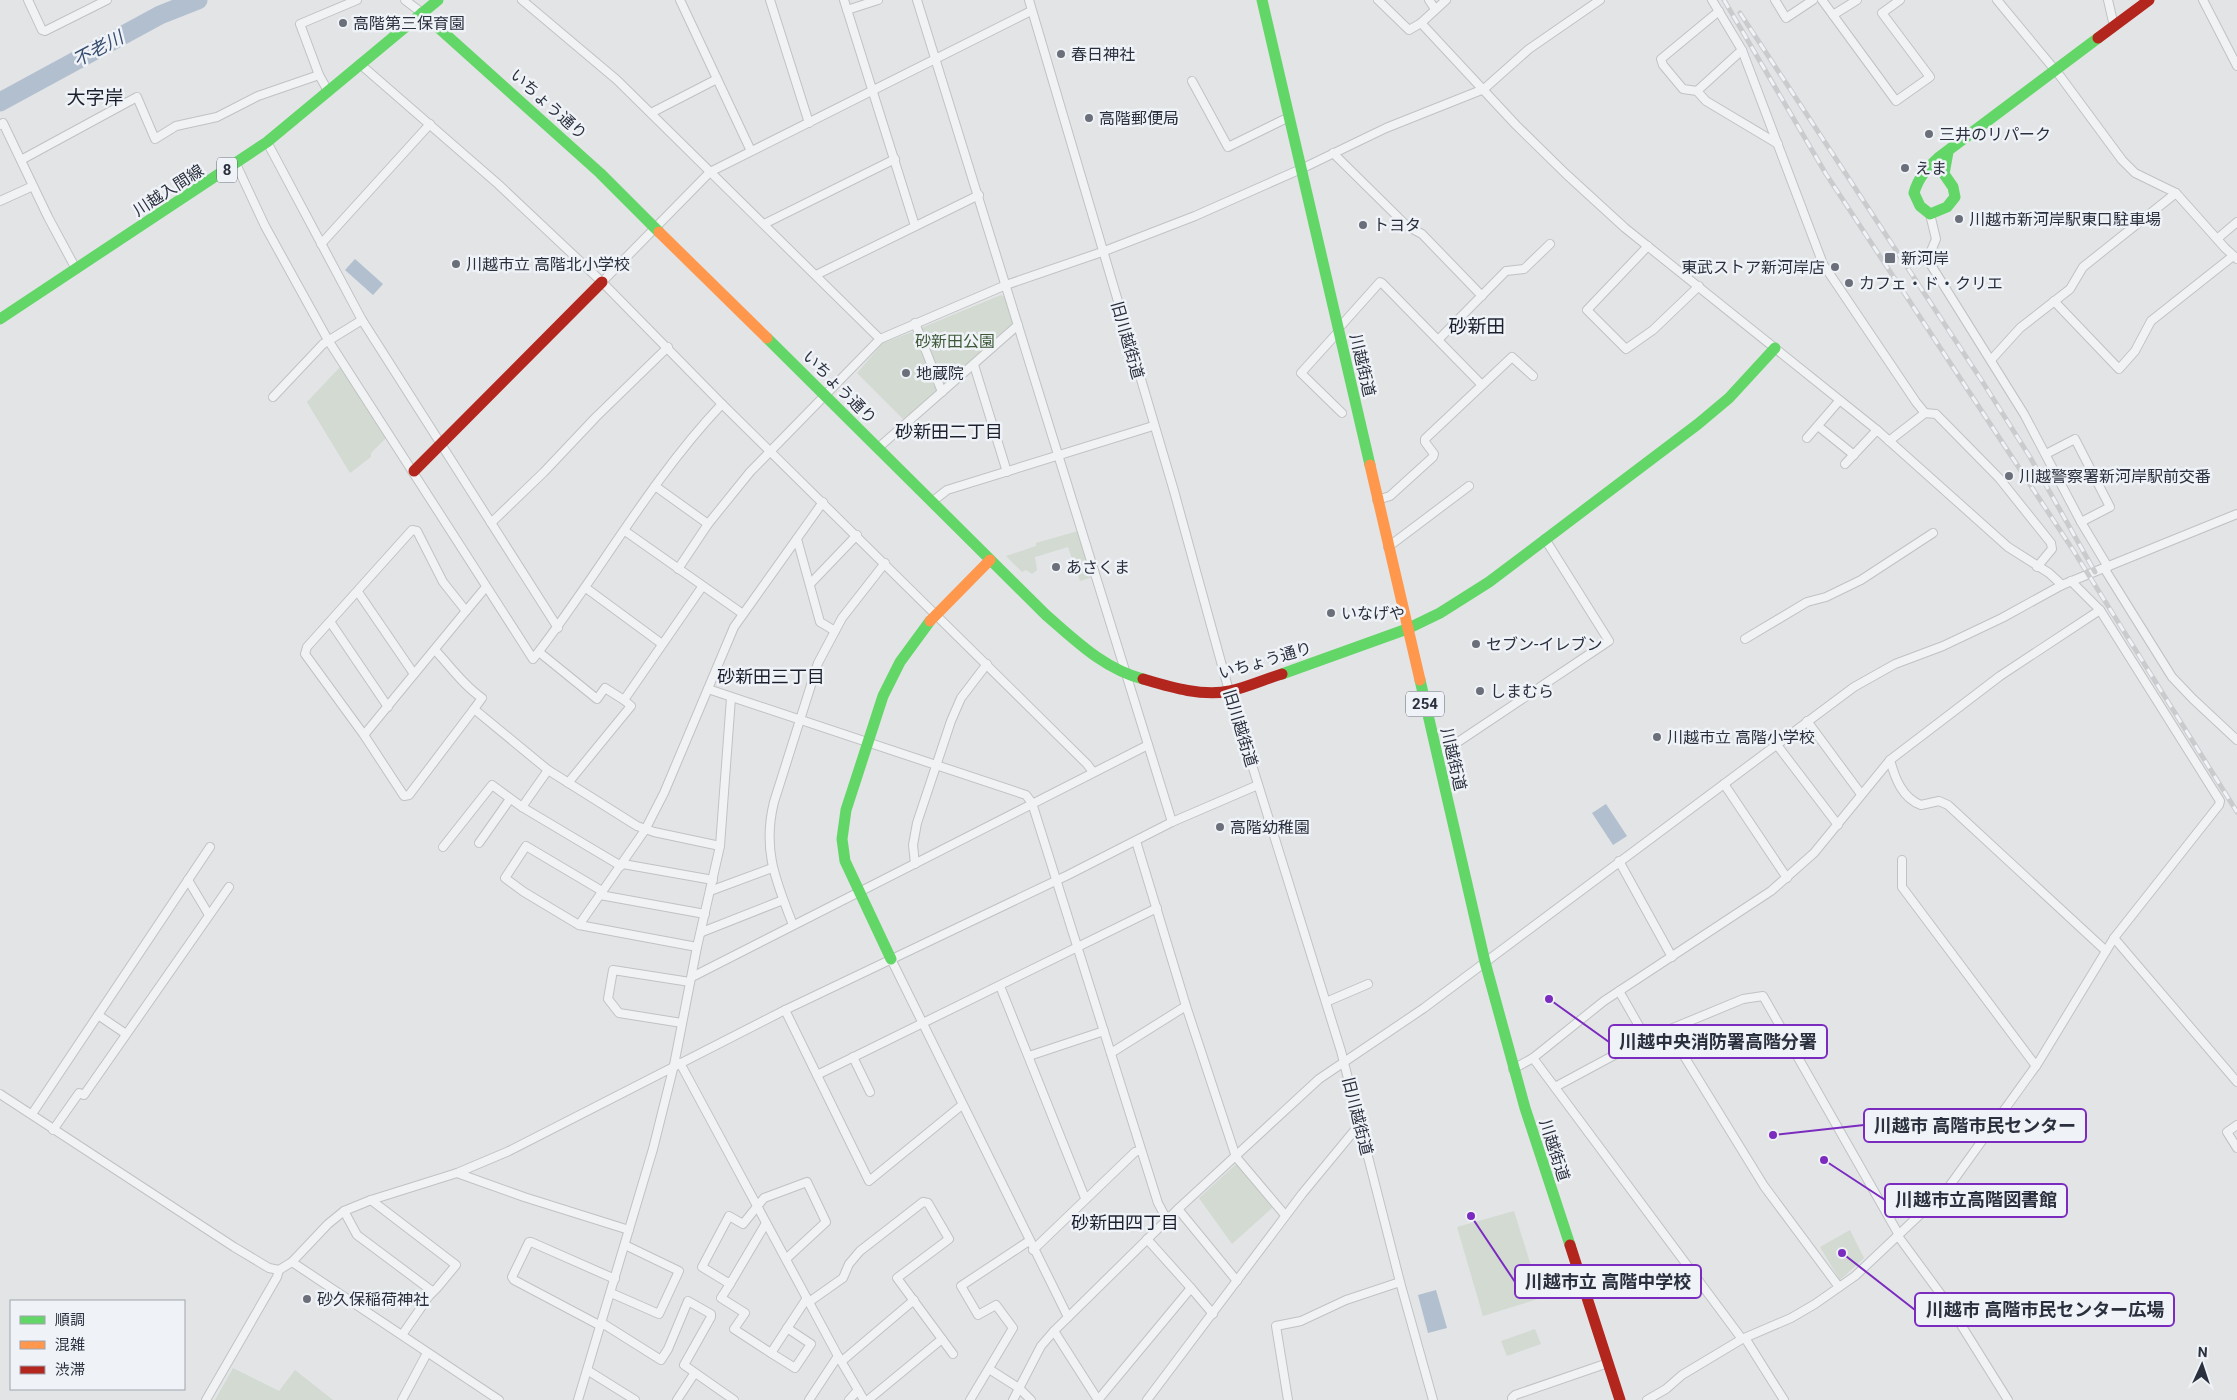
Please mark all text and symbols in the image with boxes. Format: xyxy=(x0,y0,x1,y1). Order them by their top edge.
place label: 高階第三保育園 xyxy=(353,14,465,33)
marker: 高階第三保育園 xyxy=(337,17,349,29)
water label: 不老川 xyxy=(69,26,128,71)
place label: 春日神社 xyxy=(1071,45,1135,64)
marker: 春日神社 xyxy=(1055,48,1067,60)
street label: いちょう通り xyxy=(507,65,591,144)
district label: 大字岸 xyxy=(66,86,124,109)
place label: 高階郵便局 xyxy=(1099,109,1179,128)
marker: 高階郵便局 xyxy=(1083,112,1095,124)
place label: 三井のリパーク xyxy=(1939,125,2051,144)
marker: 三井のリパーク xyxy=(1923,128,1935,140)
road number: 8 xyxy=(217,158,237,182)
place label: えま xyxy=(1915,159,1947,178)
street label: 川越入間線 xyxy=(130,161,207,220)
marker: えま xyxy=(1899,162,1911,174)
place label: 川越市新河岸駅東口駐車場 xyxy=(1969,210,2161,229)
marker: 川越市新河岸駅東口駐車場 xyxy=(1953,213,1965,225)
place label: トヨタ xyxy=(1373,216,1421,235)
marker: トヨタ xyxy=(1357,219,1369,231)
place label: 新河岸 xyxy=(1901,249,1949,268)
marker: 新河岸 xyxy=(1883,251,1897,265)
place label: 川越市立 高階北小学校 xyxy=(466,255,630,274)
marker: 川越市立 高階北小学校 xyxy=(450,258,462,270)
place label: 東武ストア新河岸店 xyxy=(1681,258,1825,277)
marker: 東武ストア新河岸店 xyxy=(1829,261,1841,273)
place label: カフェ・ド・クリエ xyxy=(1859,274,2003,293)
marker: カフェ・ド・クリエ xyxy=(1843,277,1855,289)
street label: 旧川越街道 xyxy=(1107,299,1148,381)
district label: 砂新田 xyxy=(1448,315,1506,338)
park label: 砂新田公園 xyxy=(915,332,995,351)
street label: 川越街道 xyxy=(1346,332,1379,398)
street label: いちょう通り xyxy=(799,347,880,428)
place label: 地蔵院 xyxy=(916,364,964,383)
marker: 地蔵院 xyxy=(900,367,912,379)
district label: 砂新田二丁目 xyxy=(895,421,1003,442)
place label: 川越警察署新河岸駅前交番 xyxy=(2019,467,2211,486)
marker: 川越警察署新河岸駅前交番 xyxy=(2003,470,2015,482)
place label: あさくま xyxy=(1066,558,1130,577)
marker: あさくま xyxy=(1050,561,1062,573)
place label: いなげや xyxy=(1341,604,1405,623)
marker: いなげや xyxy=(1325,607,1337,619)
place label: セブン-イレブン xyxy=(1486,635,1602,654)
street label: いちょう通り xyxy=(1216,638,1314,683)
marker: セブン-イレブン xyxy=(1470,638,1482,650)
district label: 砂新田三丁目 xyxy=(717,666,825,687)
place label: しまむら xyxy=(1490,682,1554,701)
marker: しまむら xyxy=(1474,685,1486,697)
street label: 旧川越街道 xyxy=(1220,687,1261,769)
road number: 254 xyxy=(1406,692,1444,716)
street label: 川越街道 xyxy=(1437,726,1470,792)
place label: 川越市立 高階小学校 xyxy=(1667,728,1815,747)
marker: 川越市立 高階小学校 xyxy=(1651,731,1663,743)
place label: 高階幼稚園 xyxy=(1230,818,1310,837)
marker: 高階幼稚園 xyxy=(1214,821,1226,833)
callout: 川越中央消防署高階分署 xyxy=(1609,1025,1827,1058)
text: 川越中央消防署高階分署 xyxy=(1619,1031,1817,1052)
street label: 旧川越街道 xyxy=(1339,1075,1376,1157)
callout: 川越市 高階市民センター xyxy=(1864,1109,2086,1142)
text: 川越市 高階市民センター xyxy=(1874,1115,2076,1136)
street label: 川越街道 xyxy=(1536,1117,1573,1184)
callout: 川越市立高階図書館 xyxy=(1885,1184,2067,1217)
text: 川越市立高階図書館 xyxy=(1895,1189,2057,1210)
district label: 砂新田四丁目 xyxy=(1071,1212,1179,1233)
callout: 川越市立 高階中学校 xyxy=(1515,1265,1701,1298)
text: 川越市立 高階中学校 xyxy=(1525,1271,1691,1292)
place label: 砂久保稲荷神社 xyxy=(317,1290,429,1309)
marker: 砂久保稲荷神社 xyxy=(301,1293,313,1305)
callout: 川越市 高階市民センター広場 xyxy=(1915,1293,2174,1326)
text: 川越市 高階市民センター広場 xyxy=(1926,1299,2164,1320)
legend xyxy=(10,1300,185,1390)
text: 順調 xyxy=(55,1311,85,1329)
text: 混雑 xyxy=(55,1336,85,1354)
north arrow xyxy=(2177,1340,2227,1390)
text: N xyxy=(2197,1344,2208,1360)
text: 渋滞 xyxy=(55,1361,85,1379)

